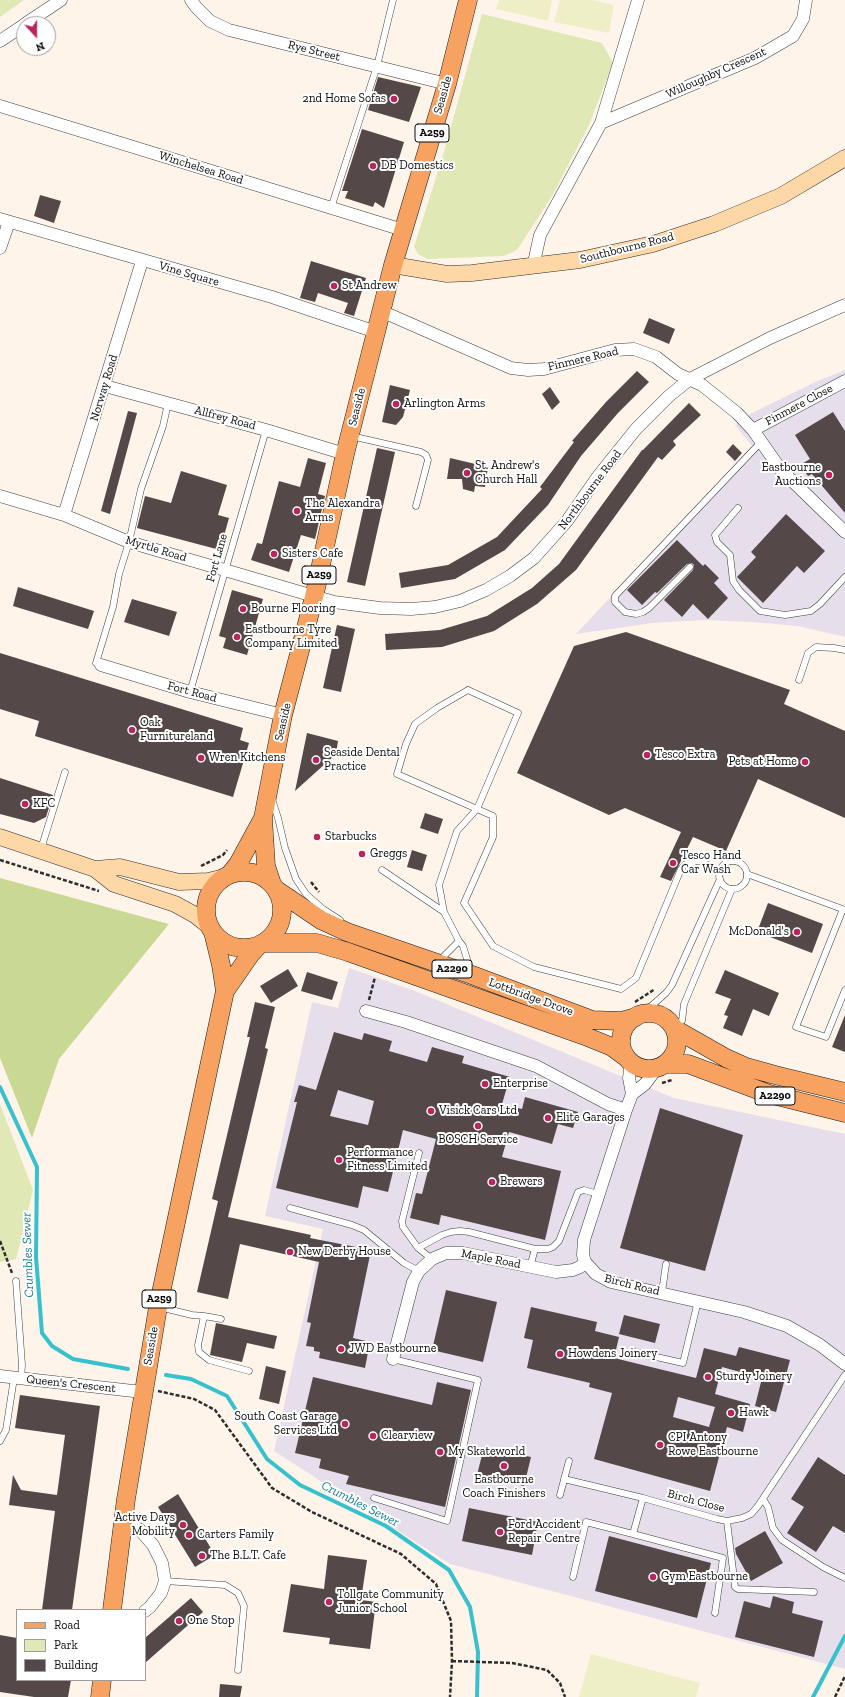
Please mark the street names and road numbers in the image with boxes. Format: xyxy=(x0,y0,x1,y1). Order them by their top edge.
street label: Rye Street xyxy=(286,38,342,64)
street label: Willoughby Crescent xyxy=(664,44,768,102)
street label: Seaside xyxy=(431,74,455,116)
road number: A259 xyxy=(415,124,449,142)
street label: Winchelsea Road xyxy=(157,148,245,188)
street label: Southbourne Road xyxy=(579,229,675,267)
street label: Vine Square xyxy=(157,259,221,289)
street label: Finmere Road xyxy=(546,344,620,374)
street label: Norway Road xyxy=(87,353,121,423)
street label: Finmere Close xyxy=(763,381,835,429)
street label: Seaside xyxy=(345,386,369,428)
street label: Allfrey Road xyxy=(193,403,257,433)
street label: Northbourne Road xyxy=(555,447,625,533)
street label: Fort Lane xyxy=(203,532,231,584)
street label: Myrtle Road xyxy=(124,533,188,565)
road number: A259 xyxy=(302,566,336,584)
street label: Fort Road xyxy=(166,678,218,706)
street label: Seaside xyxy=(272,702,294,742)
road number: A2290 xyxy=(432,960,472,978)
street label: Lottbridge Drove xyxy=(487,975,575,1019)
road number: A2290 xyxy=(755,1087,795,1105)
street label: Maple Road xyxy=(460,1246,522,1272)
street label: Birch Road xyxy=(603,1271,661,1299)
road number: A259 xyxy=(142,1290,176,1308)
street label: Seaside xyxy=(141,1326,161,1366)
street label: Queen's Crescent xyxy=(25,1372,117,1396)
street label: Birch Close xyxy=(666,1486,726,1516)

